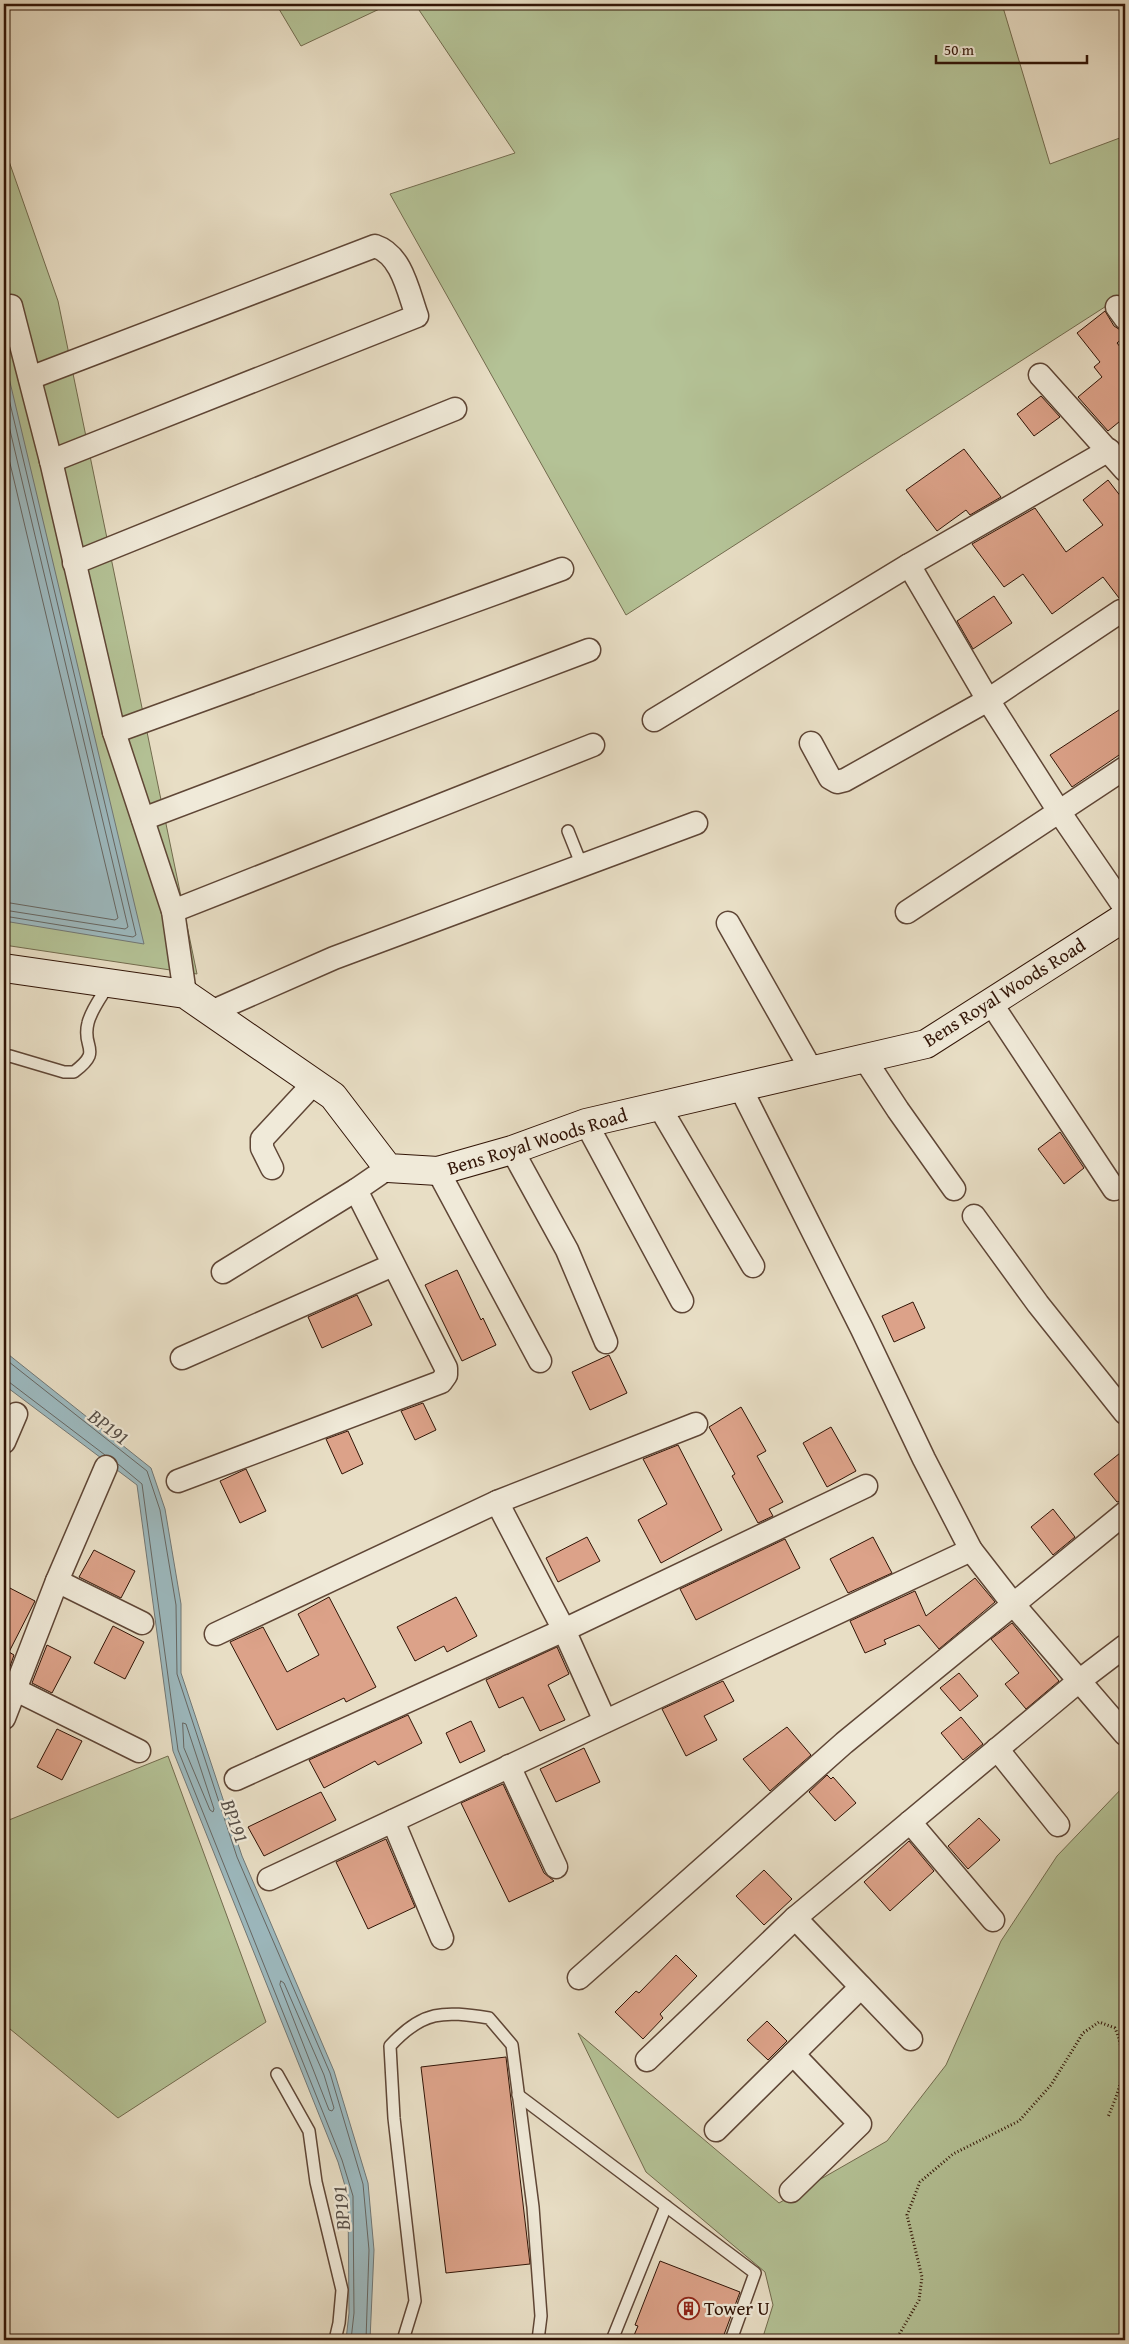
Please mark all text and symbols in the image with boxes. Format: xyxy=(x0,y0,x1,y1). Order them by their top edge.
scale bar xyxy=(936,32,1088,64)
text: 50 m xyxy=(944,39,975,60)
street label: Bens Royal Woods Road xyxy=(917,930,1091,1053)
street label: Bens Royal Woods Road xyxy=(444,1100,631,1182)
water label: BP191 xyxy=(82,1401,136,1452)
water label: BP191 xyxy=(213,1794,257,1847)
water label: BP191 xyxy=(324,2184,357,2233)
place label: Tower U xyxy=(704,2294,770,2322)
building icon: Tower U xyxy=(676,2296,700,2320)

